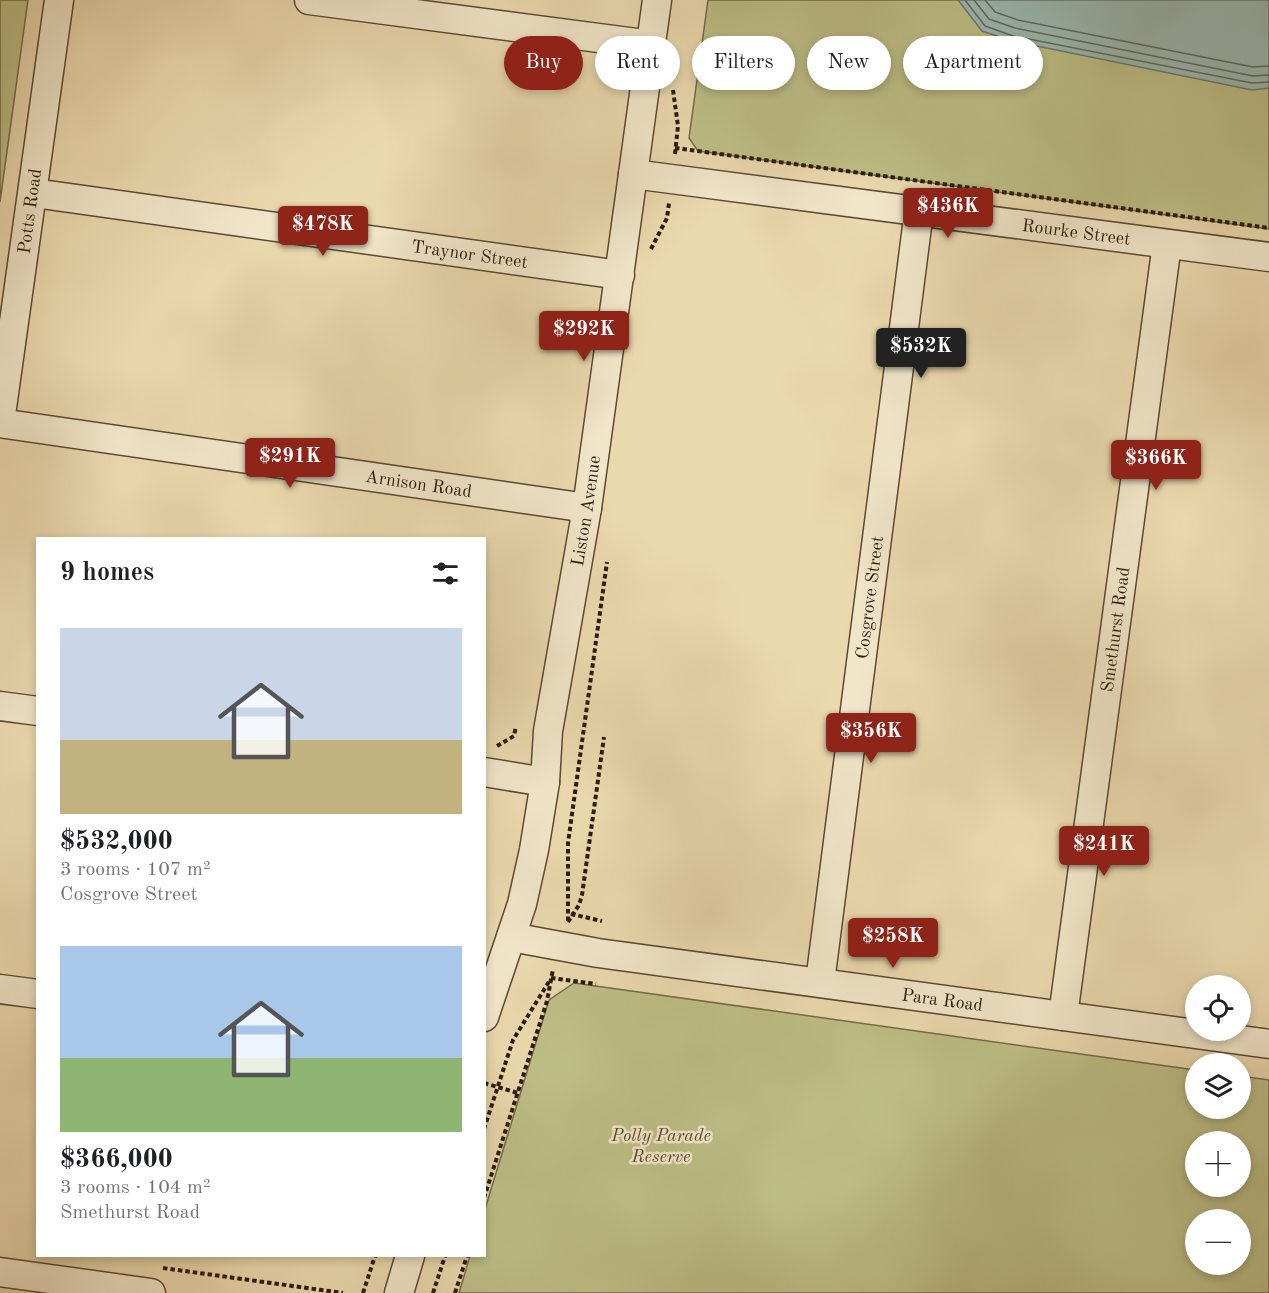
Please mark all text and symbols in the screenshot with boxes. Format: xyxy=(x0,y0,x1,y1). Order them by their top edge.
chip: Buy xyxy=(504,36,583,90)
chip: Rent xyxy=(595,36,680,90)
chip: Filters xyxy=(692,36,795,90)
chip: New xyxy=(807,36,891,90)
chip: Apartment xyxy=(903,36,1043,90)
street label: Potts Road xyxy=(16,167,45,255)
pin: $436K xyxy=(906,188,990,239)
text: $436K xyxy=(917,197,979,217)
pin: $478K xyxy=(281,206,365,257)
text: $478K xyxy=(292,215,354,235)
street label: Rourke Street xyxy=(1021,217,1131,249)
street label: Traynor Street xyxy=(410,238,529,272)
pin: $292K xyxy=(542,311,626,362)
text: $292K xyxy=(553,320,615,340)
pin: $532K xyxy=(879,328,963,379)
text: $532K xyxy=(890,337,952,357)
pin: $291K xyxy=(248,438,332,489)
pin: $366K xyxy=(1114,440,1198,491)
text: $291K xyxy=(259,447,321,467)
text: $366K xyxy=(1125,449,1187,469)
street label: Liston Avenue xyxy=(569,454,604,568)
street label: Arnison Road xyxy=(364,468,473,501)
street label: Cosgrove Street xyxy=(854,535,887,660)
icon: filters xyxy=(429,557,462,590)
text: 9 homes xyxy=(60,560,154,586)
street label: Smethurst Road xyxy=(1099,566,1133,693)
icon: home xyxy=(207,667,315,775)
pin: $356K xyxy=(829,713,913,764)
text: $356K xyxy=(840,722,902,742)
pin: $241K xyxy=(1062,826,1146,877)
text: $532,000 xyxy=(60,829,173,855)
text: $241K xyxy=(1073,835,1135,855)
text: 3 rooms · 107 m² xyxy=(60,860,210,880)
text: Cosgrove Street xyxy=(60,885,198,905)
pin: $258K xyxy=(851,918,935,969)
text: $258K xyxy=(862,927,924,947)
map controls xyxy=(1185,975,1251,1275)
button: locate xyxy=(1185,975,1251,1041)
icon: home xyxy=(207,985,315,1093)
street label: Para Road xyxy=(900,986,984,1015)
button: layers xyxy=(1185,1053,1251,1119)
park label: Polly Parade Reserve xyxy=(610,1127,711,1166)
button: + xyxy=(1185,1131,1251,1197)
text: $366,000 xyxy=(60,1147,173,1173)
text: 3 rooms · 104 m² xyxy=(60,1178,210,1198)
text: Smethurst Road xyxy=(60,1203,200,1223)
button: − xyxy=(1185,1209,1251,1275)

